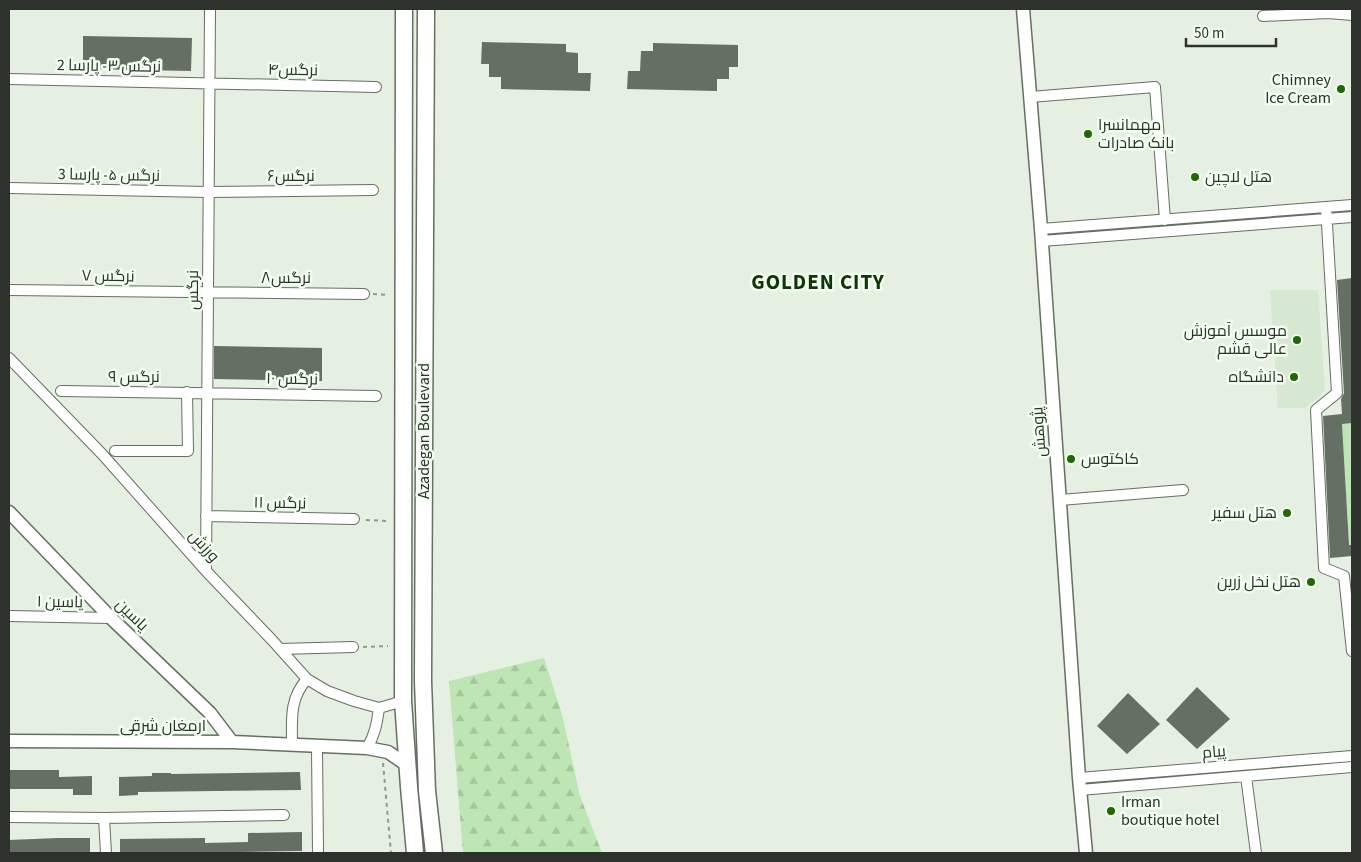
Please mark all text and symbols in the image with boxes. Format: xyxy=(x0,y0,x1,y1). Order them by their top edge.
scale bar xyxy=(1186,15,1276,47)
text: 50 m xyxy=(1194,23,1224,44)
street label: نرگس ۳- پارسا 2 xyxy=(57,54,161,78)
street label: نرگس۴ xyxy=(268,59,318,81)
place label: Chimney Ice Cream xyxy=(1265,69,1332,109)
marker: Chimney Ice Cream xyxy=(1335,83,1347,95)
place label: مهمانسرا بانک صادرات xyxy=(1098,114,1174,154)
marker: مهمانسرا بانک صادرات xyxy=(1082,128,1094,140)
street label: نرگس ۵- پارسا 3 xyxy=(58,163,160,187)
street label: نرگس۶ xyxy=(267,165,315,187)
place label: هتل لاچین xyxy=(1205,166,1272,188)
marker: هتل لاچین xyxy=(1189,171,1201,183)
street label: نرگس ۷ xyxy=(81,265,135,287)
street label: نرگس۸ xyxy=(261,267,311,289)
district label: GOLDEN CITY xyxy=(751,267,885,297)
street label: نرگس xyxy=(182,270,204,310)
place label: موسس آموزش عالی قشم xyxy=(1184,320,1287,360)
marker: موسس آموزش عالی قشم xyxy=(1291,334,1303,346)
street label: Azadegan Boulevard xyxy=(413,363,435,499)
street label: نرگس ۹ xyxy=(108,366,160,388)
place label: دانشگاه xyxy=(1229,366,1284,388)
street label: نرگس ۱۰ xyxy=(266,368,318,390)
marker: دانشگاه xyxy=(1288,371,1300,383)
street label: پژوهش xyxy=(1026,405,1052,458)
place label: کاکتوس xyxy=(1081,448,1139,470)
marker: کاکتوس xyxy=(1065,453,1077,465)
street label: نرگس ۱۱ xyxy=(253,492,307,514)
place label: هتل سفیر xyxy=(1211,502,1277,524)
marker: هتل سفیر xyxy=(1281,507,1293,519)
street label: ورزش xyxy=(184,525,224,567)
place label: هتل نخل زرین xyxy=(1217,571,1301,593)
marker: هتل نخل زرین xyxy=(1305,576,1317,588)
street label: یاسین ۱ xyxy=(37,591,84,613)
street label: یاسین xyxy=(111,594,154,637)
street label: ارمغان شرقی xyxy=(120,715,206,737)
street label: پیام xyxy=(1201,740,1227,764)
place label: Irman boutique hotel xyxy=(1121,791,1220,831)
marker: Irman boutique hotel xyxy=(1105,805,1117,817)

